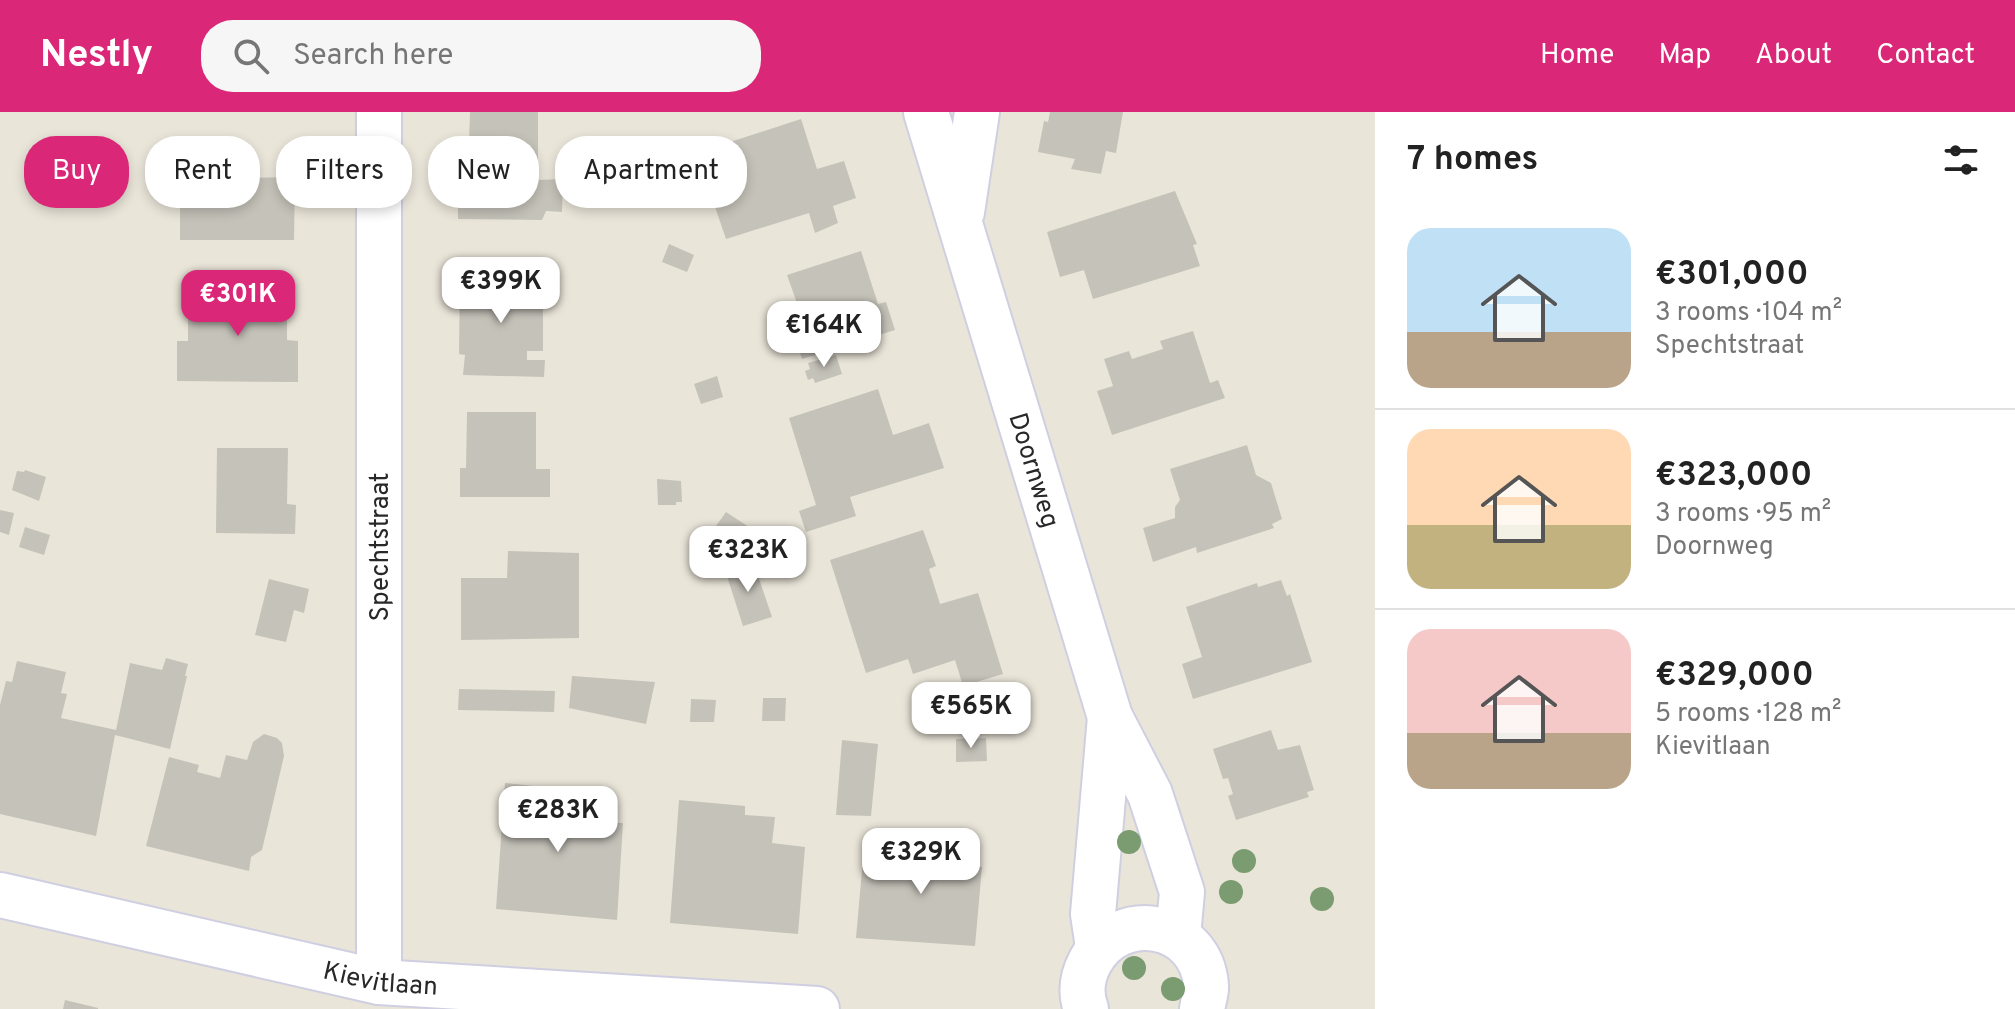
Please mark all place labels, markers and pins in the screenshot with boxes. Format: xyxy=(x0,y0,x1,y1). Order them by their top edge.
pin: €399K xyxy=(445,257,557,325)
pin: €301K xyxy=(182,270,294,338)
pin: €164K xyxy=(768,301,880,369)
pin: €323K xyxy=(692,526,804,594)
pin: €565K xyxy=(915,682,1027,750)
pin: €283K xyxy=(502,786,614,854)
pin: €329K xyxy=(865,828,977,896)

